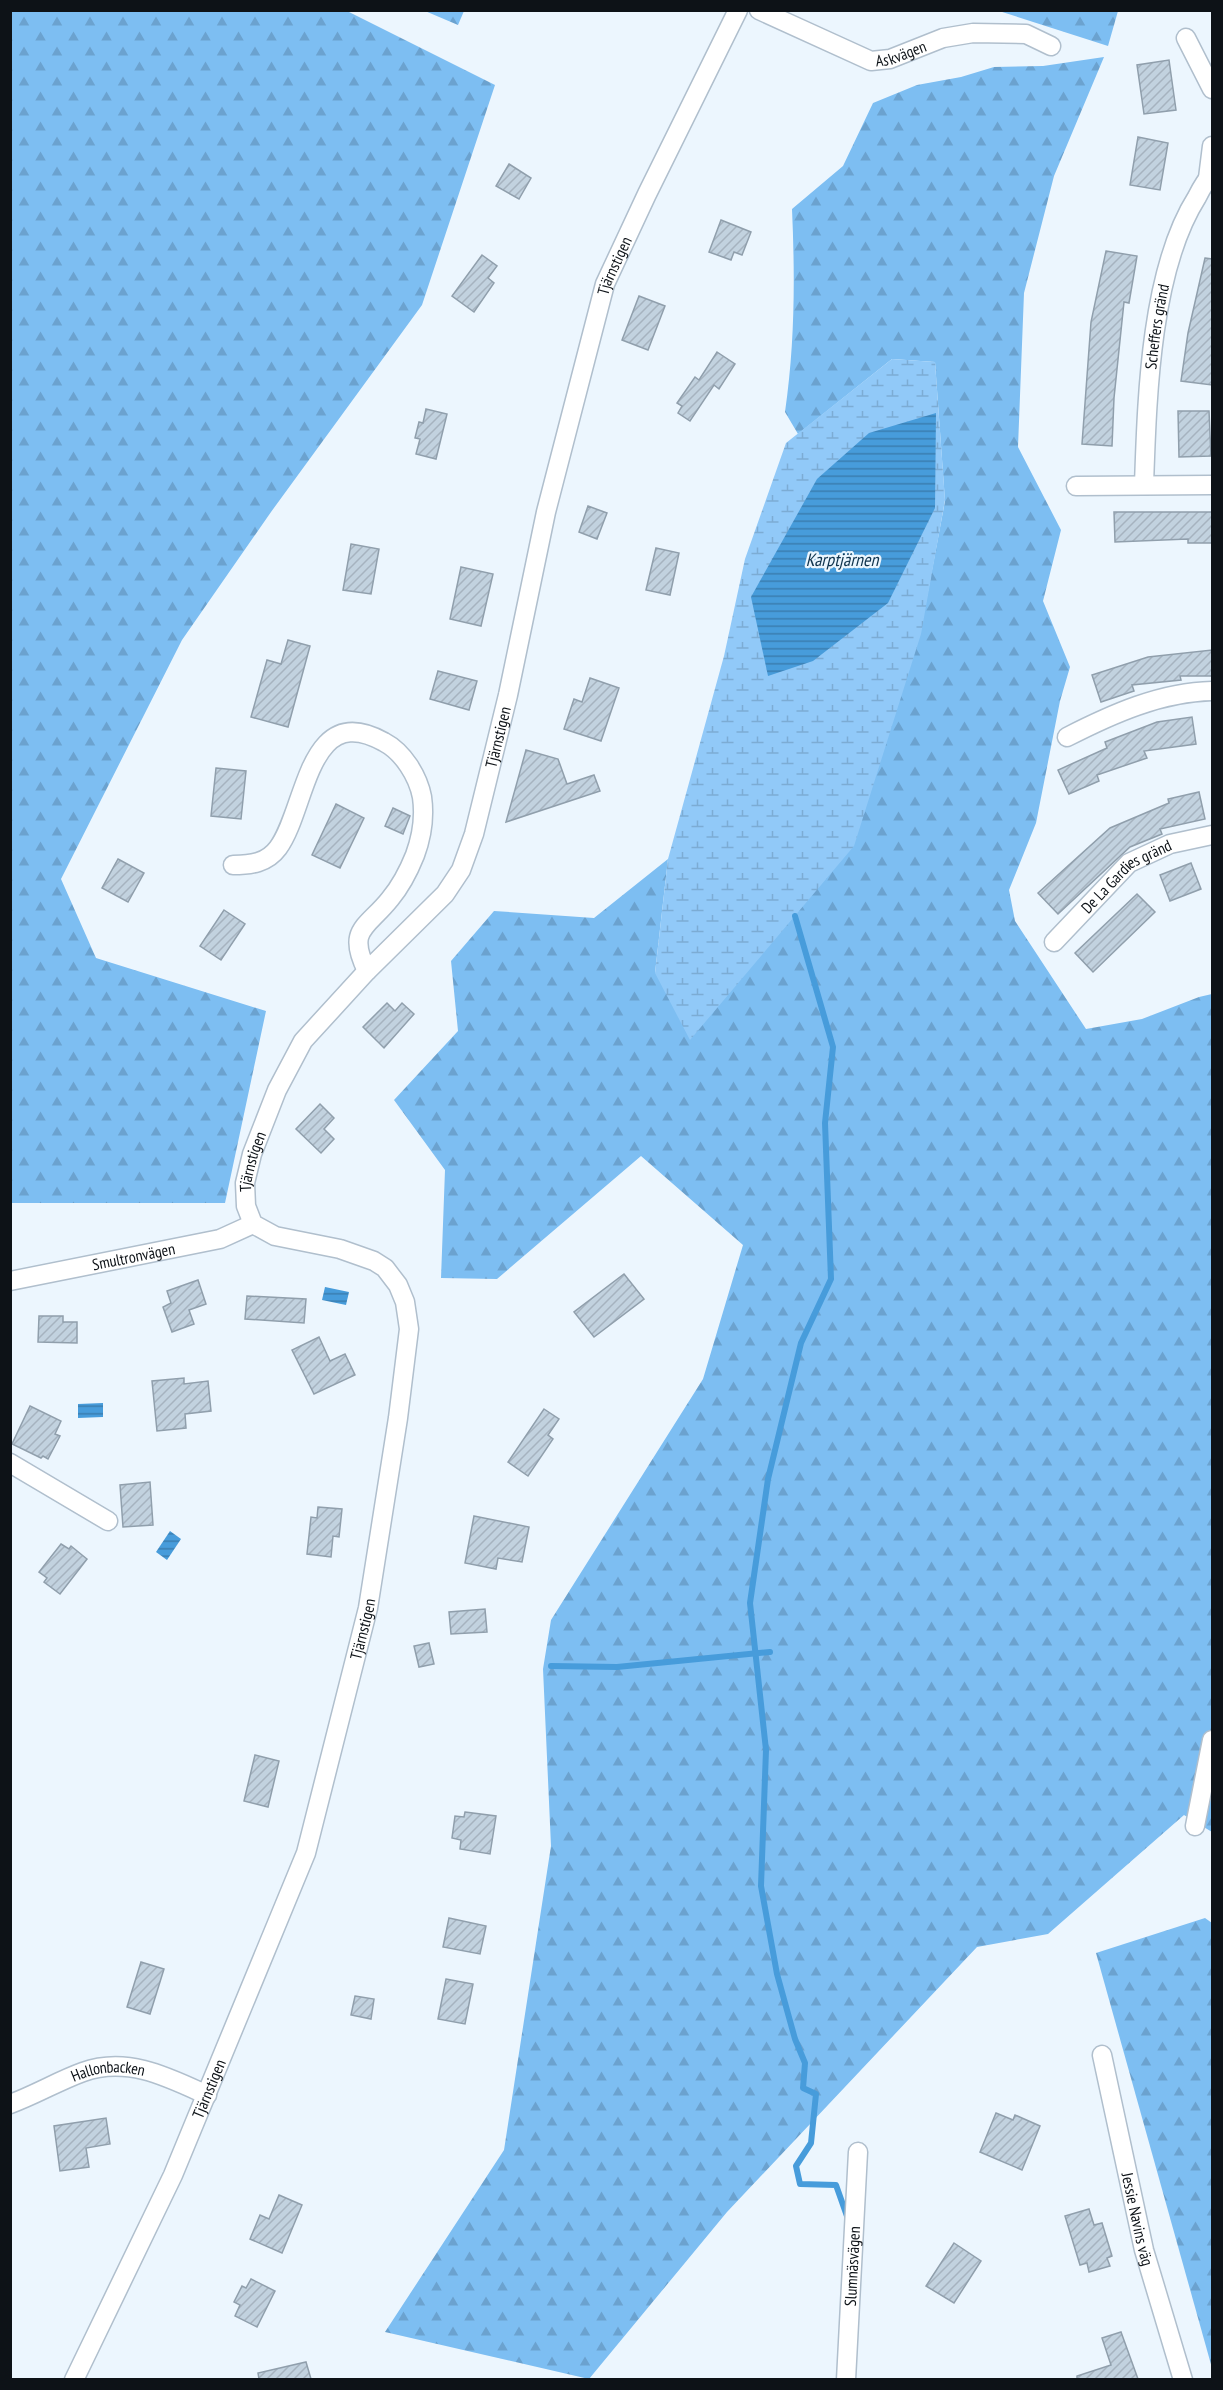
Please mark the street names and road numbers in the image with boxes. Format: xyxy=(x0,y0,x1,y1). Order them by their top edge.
street label: Askvägen xyxy=(875,36,929,70)
street label: Tjärnstigen xyxy=(593,233,636,297)
street label: Scheffers gränd xyxy=(1140,282,1173,370)
street label: Tjärnstigen xyxy=(481,704,515,770)
street label: De La Gardies gränd xyxy=(1077,835,1175,917)
street label: Tjärnstigen xyxy=(235,1128,270,1192)
street label: Smultronvägen xyxy=(90,1238,177,1274)
street label: Tjärnstigen xyxy=(345,1597,379,1662)
street label: Hallonbacken xyxy=(68,2056,147,2086)
street label: Tjärnstigen xyxy=(187,2056,230,2121)
street label: Jessie Navins väg xyxy=(1117,2170,1158,2268)
street label: Slumnäsvägen xyxy=(840,2226,864,2307)

